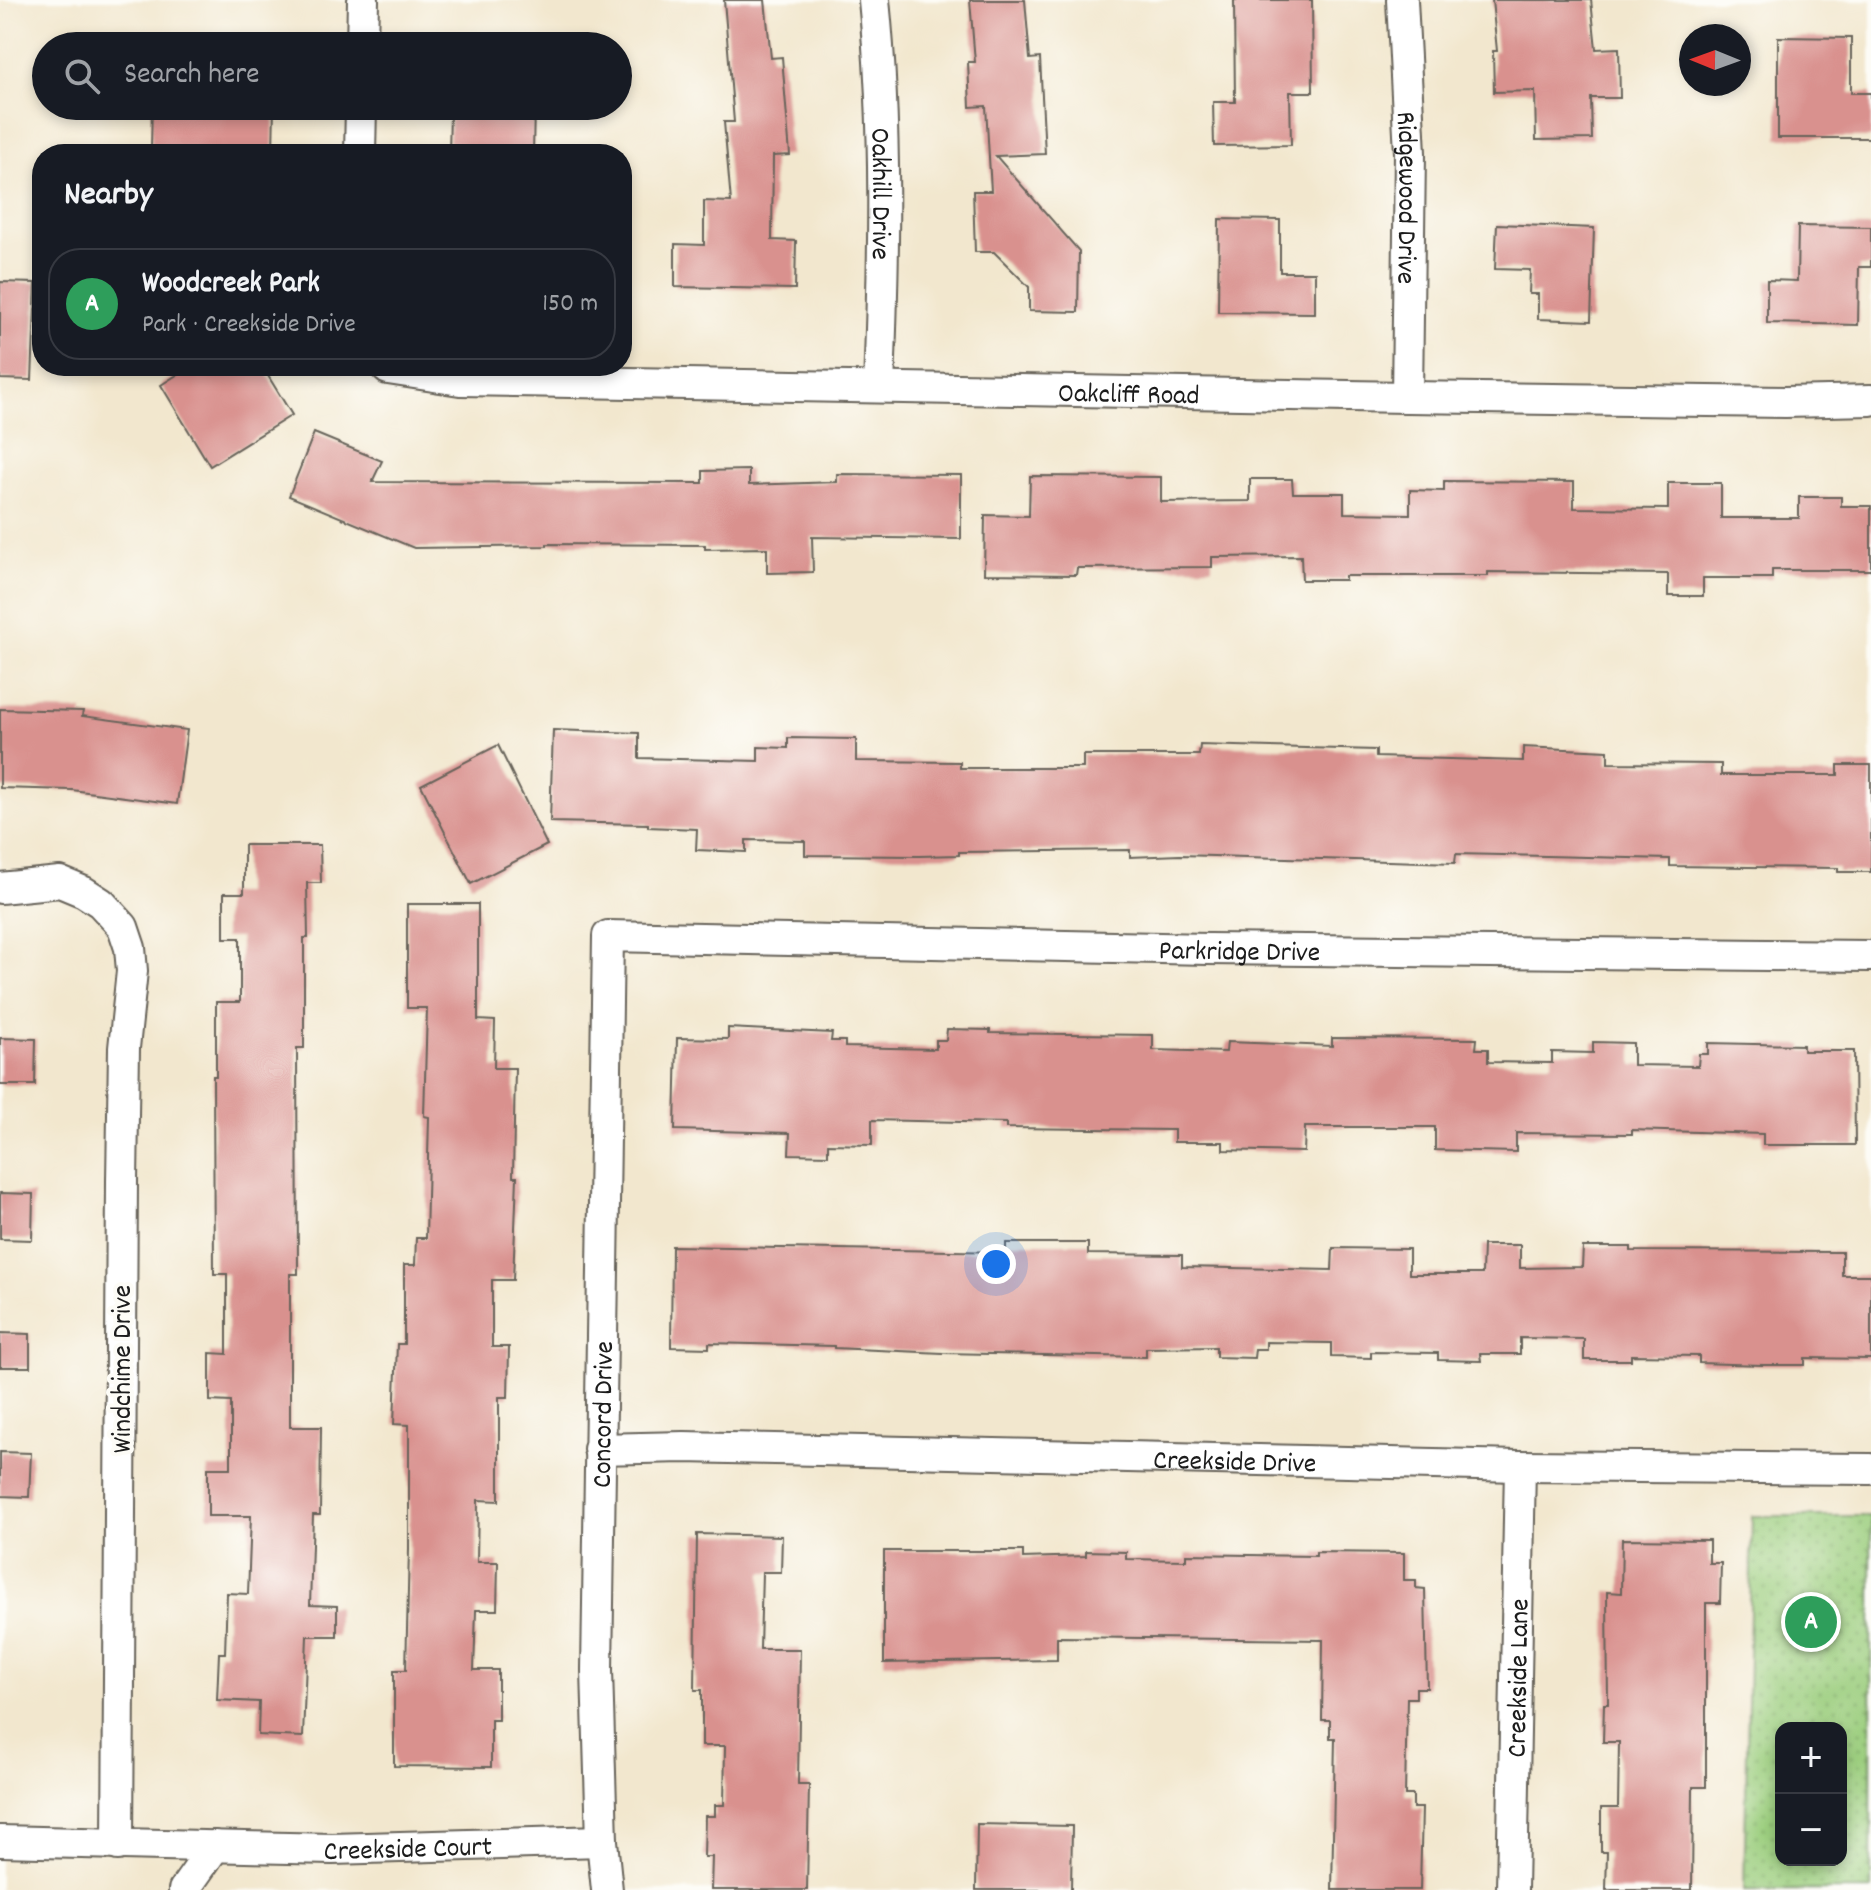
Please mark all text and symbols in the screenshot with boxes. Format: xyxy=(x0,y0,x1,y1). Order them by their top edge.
north arrow xyxy=(1679,24,1751,96)
search box xyxy=(32,32,632,120)
icon: search xyxy=(60,54,104,98)
text: Search here xyxy=(124,55,260,98)
street label: Ridgewood Drive xyxy=(1383,111,1425,284)
street label: Oakhill Drive xyxy=(857,127,898,260)
text: Nearby xyxy=(64,172,153,221)
text: Woodcreek Park xyxy=(142,264,320,307)
text: A xyxy=(85,286,99,323)
text: 150 m xyxy=(542,286,598,323)
text: Park · Creekside Drive xyxy=(142,307,356,344)
street label: Oakcliff Road xyxy=(1058,376,1200,418)
street label: Parkridge Drive xyxy=(1158,933,1320,975)
your location xyxy=(976,1244,1016,1284)
street label: Windchime Drive xyxy=(105,1285,145,1453)
street label: Concord Drive xyxy=(585,1341,627,1488)
street label: Creekside Drive xyxy=(1153,1443,1317,1486)
pin: A xyxy=(1785,1592,1837,1652)
street label: Creekside Lane xyxy=(1500,1598,1542,1758)
map controls xyxy=(1775,1722,1847,1866)
button: + xyxy=(1775,1722,1847,1794)
button: − xyxy=(1775,1794,1847,1866)
street label: Creekside Court xyxy=(323,1829,493,1874)

